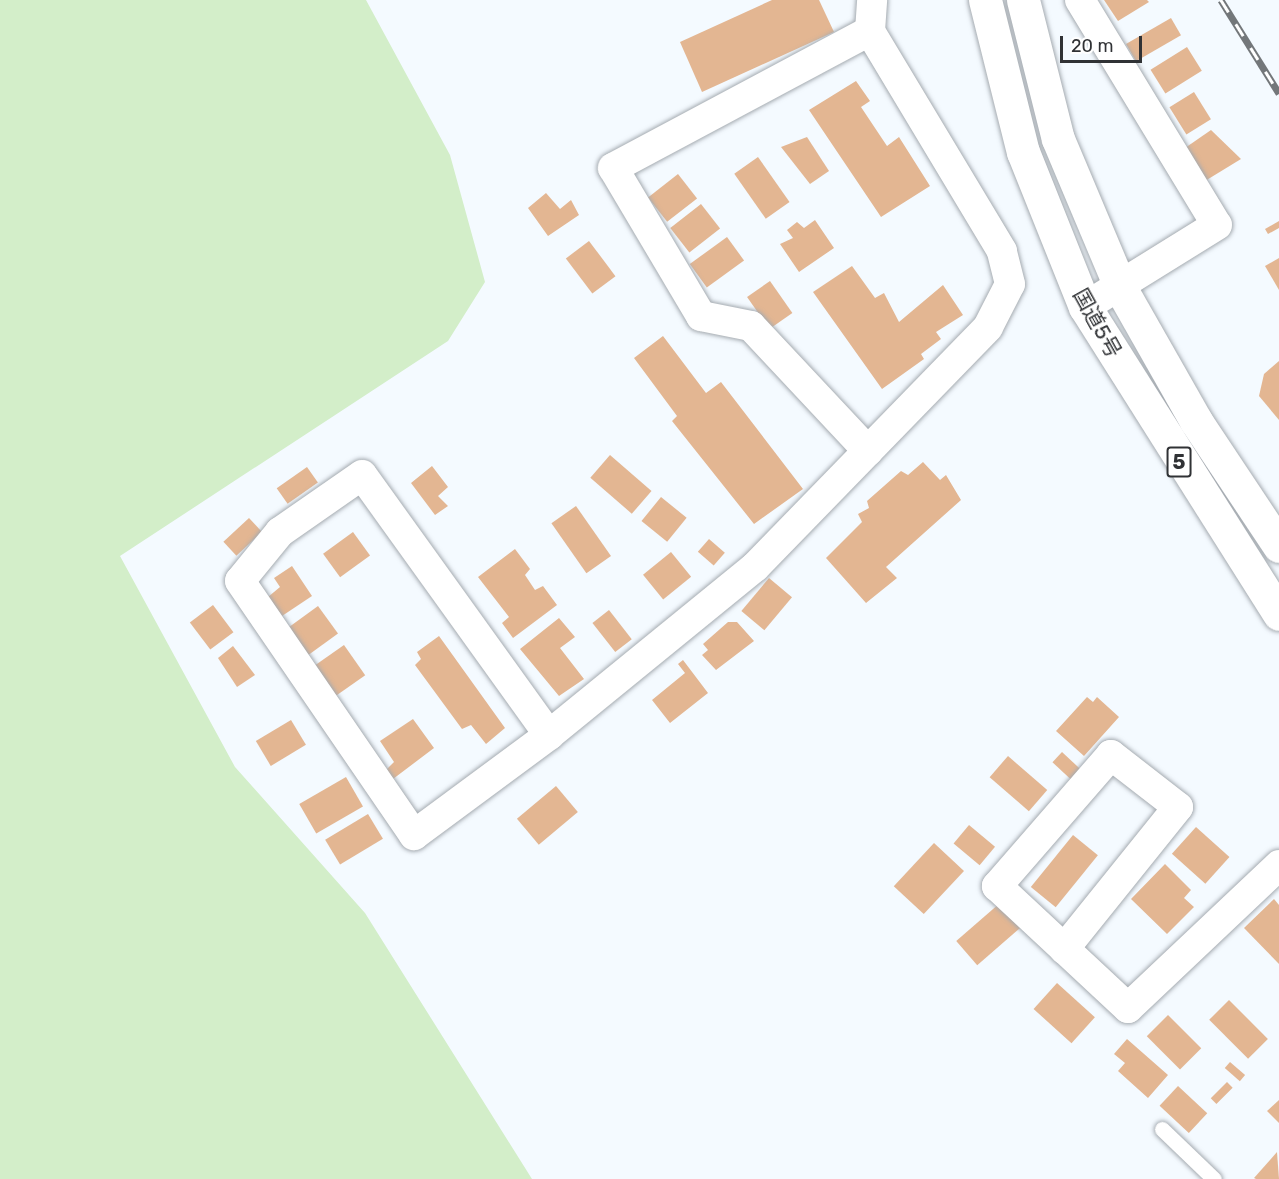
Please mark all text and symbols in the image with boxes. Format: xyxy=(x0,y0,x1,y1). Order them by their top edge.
scale bar xyxy=(1063,24,1146,62)
text: 20 m xyxy=(1071,35,1113,57)
street label: 国道5号 xyxy=(1068,284,1126,362)
road number: 5 xyxy=(1166,445,1192,479)

